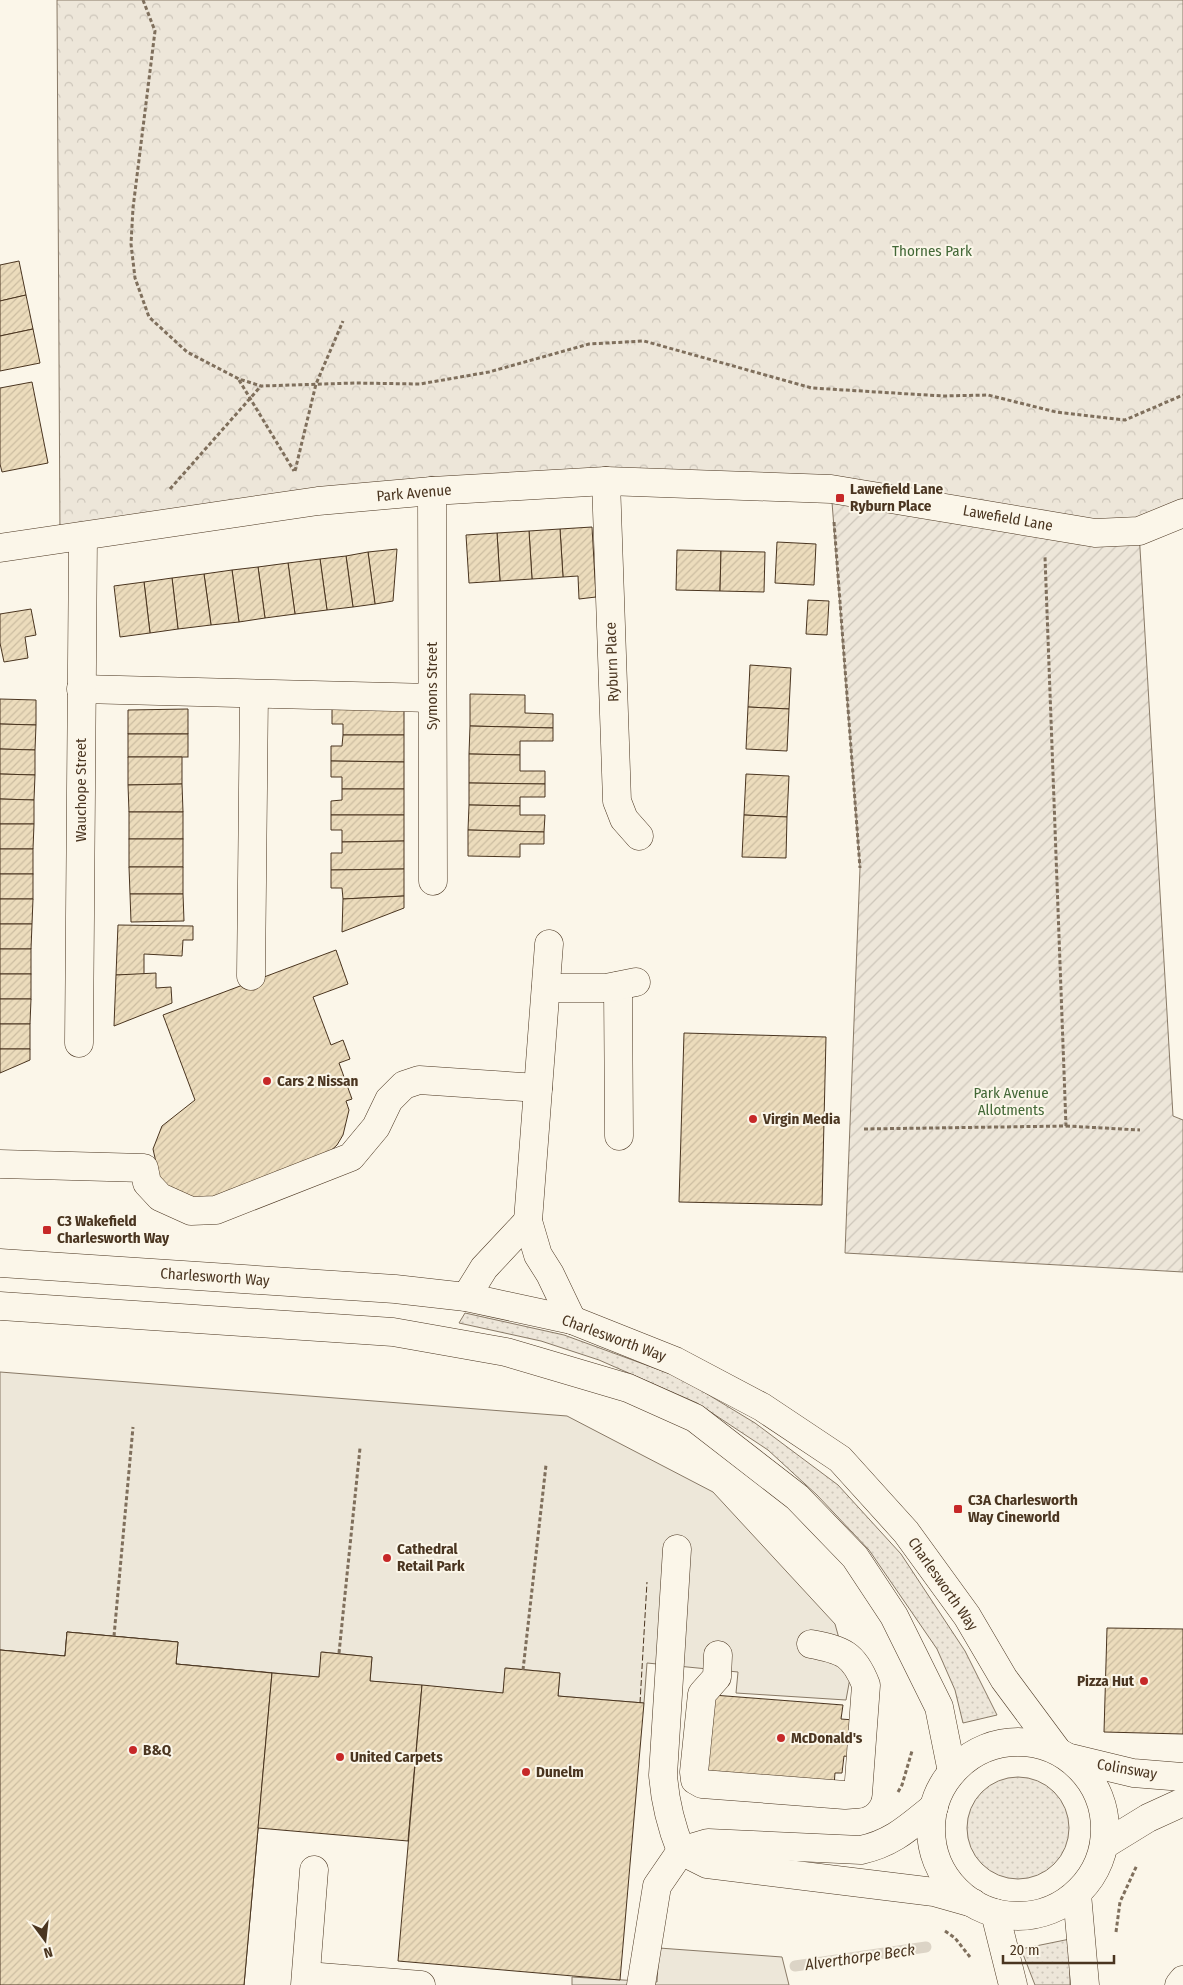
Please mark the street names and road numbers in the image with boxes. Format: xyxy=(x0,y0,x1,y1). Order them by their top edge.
street label: Park Avenue xyxy=(376,481,452,505)
street label: Lawefield Lane xyxy=(962,501,1054,535)
street label: Ryburn Place xyxy=(602,622,622,702)
street label: Symons Street xyxy=(423,642,441,730)
street label: Wauchope Street xyxy=(72,738,90,842)
street label: Charlesworth Way xyxy=(160,1264,271,1290)
street label: Charlesworth Way xyxy=(559,1311,669,1365)
street label: Charlesworth Way xyxy=(904,1534,982,1634)
street label: Colinsway xyxy=(1096,1755,1159,1783)

